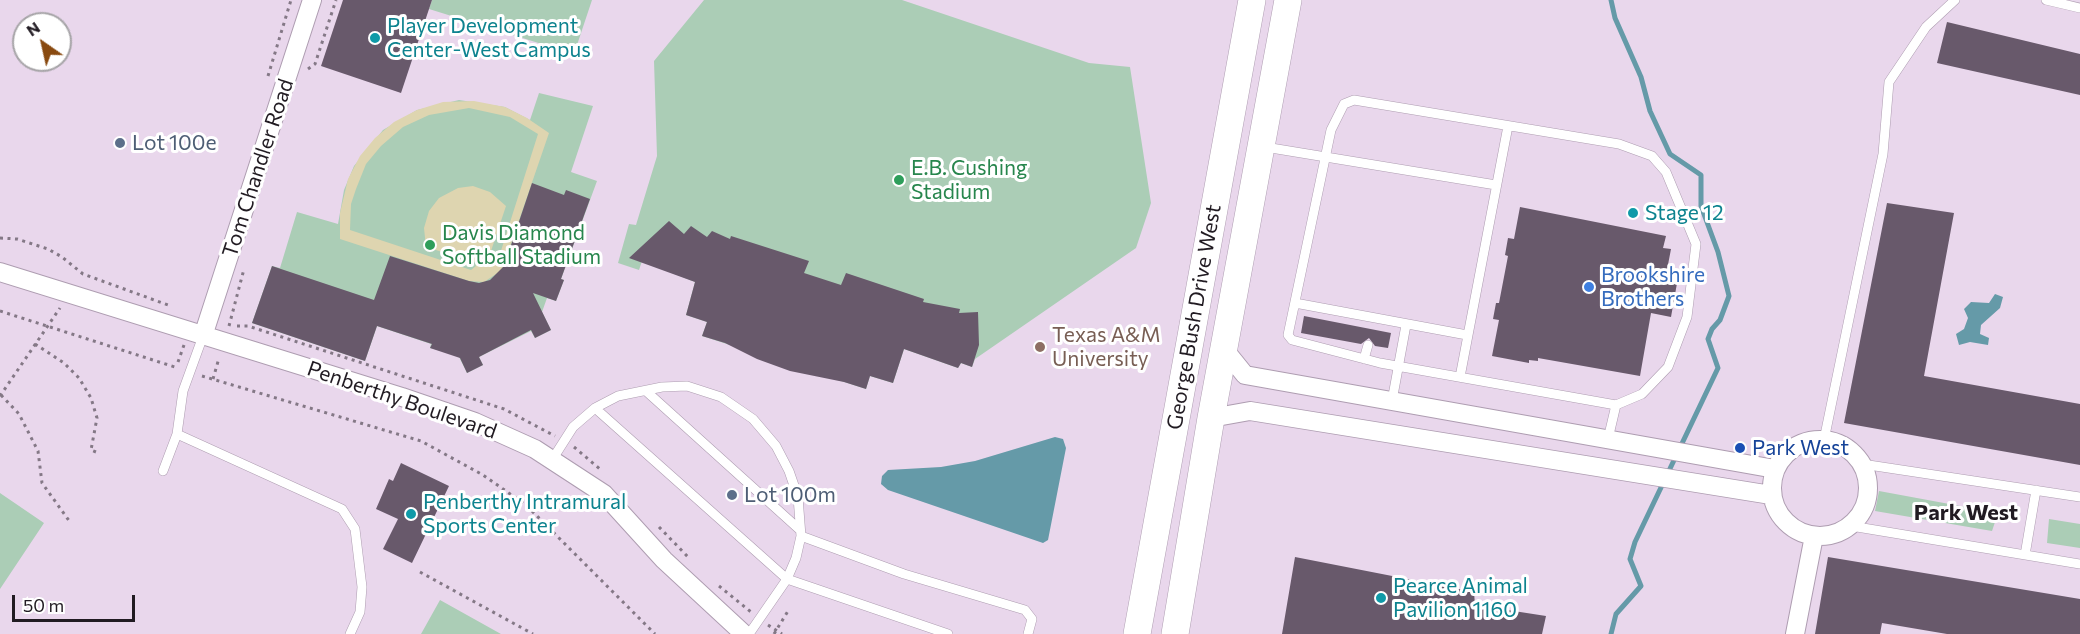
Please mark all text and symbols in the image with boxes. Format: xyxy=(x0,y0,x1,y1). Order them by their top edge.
north arrow xyxy=(12,12,72,72)
place label: Player Development Center-West Campus xyxy=(387,13,591,63)
text: N xyxy=(22,17,43,40)
marker: Player Development Center-West Campus xyxy=(368,31,382,45)
street label: Tom Chandler Road xyxy=(217,76,299,260)
place label: Lot 100e xyxy=(132,130,217,156)
marker: Lot 100e xyxy=(113,136,127,150)
place label: E.B. Cushing Stadium xyxy=(911,155,1027,205)
marker: E.B. Cushing Stadium xyxy=(892,173,906,187)
place label: Stage 12 xyxy=(1645,200,1724,226)
street label: George Bush Drive West xyxy=(1162,202,1226,432)
marker: Stage 12 xyxy=(1626,206,1640,220)
place label: Davis Diamond Softball Stadium xyxy=(442,220,601,270)
marker: Davis Diamond Softball Stadium xyxy=(423,238,437,252)
place label: Brookshire Brothers xyxy=(1601,262,1705,312)
marker: Brookshire Brothers xyxy=(1582,280,1596,294)
place label: Texas A&M University xyxy=(1052,322,1161,372)
marker: Texas A&M University xyxy=(1033,340,1047,354)
street label: Penberthy Boulevard xyxy=(304,356,500,444)
place label: Park West xyxy=(1752,435,1849,461)
marker: Park West xyxy=(1733,441,1747,455)
place label: Lot 100m xyxy=(744,482,836,508)
marker: Lot 100m xyxy=(725,488,739,502)
place label: Penberthy Intramural Sports Center xyxy=(423,489,626,539)
district label: Park West xyxy=(1914,500,2018,526)
marker: Penberthy Intramural Sports Center xyxy=(404,507,418,521)
place label: Pearce Animal Pavilion 1160 xyxy=(1393,573,1528,623)
scale bar xyxy=(15,583,138,621)
marker: Pearce Animal Pavilion 1160 xyxy=(1374,591,1388,605)
text: 50 m xyxy=(23,594,64,616)

